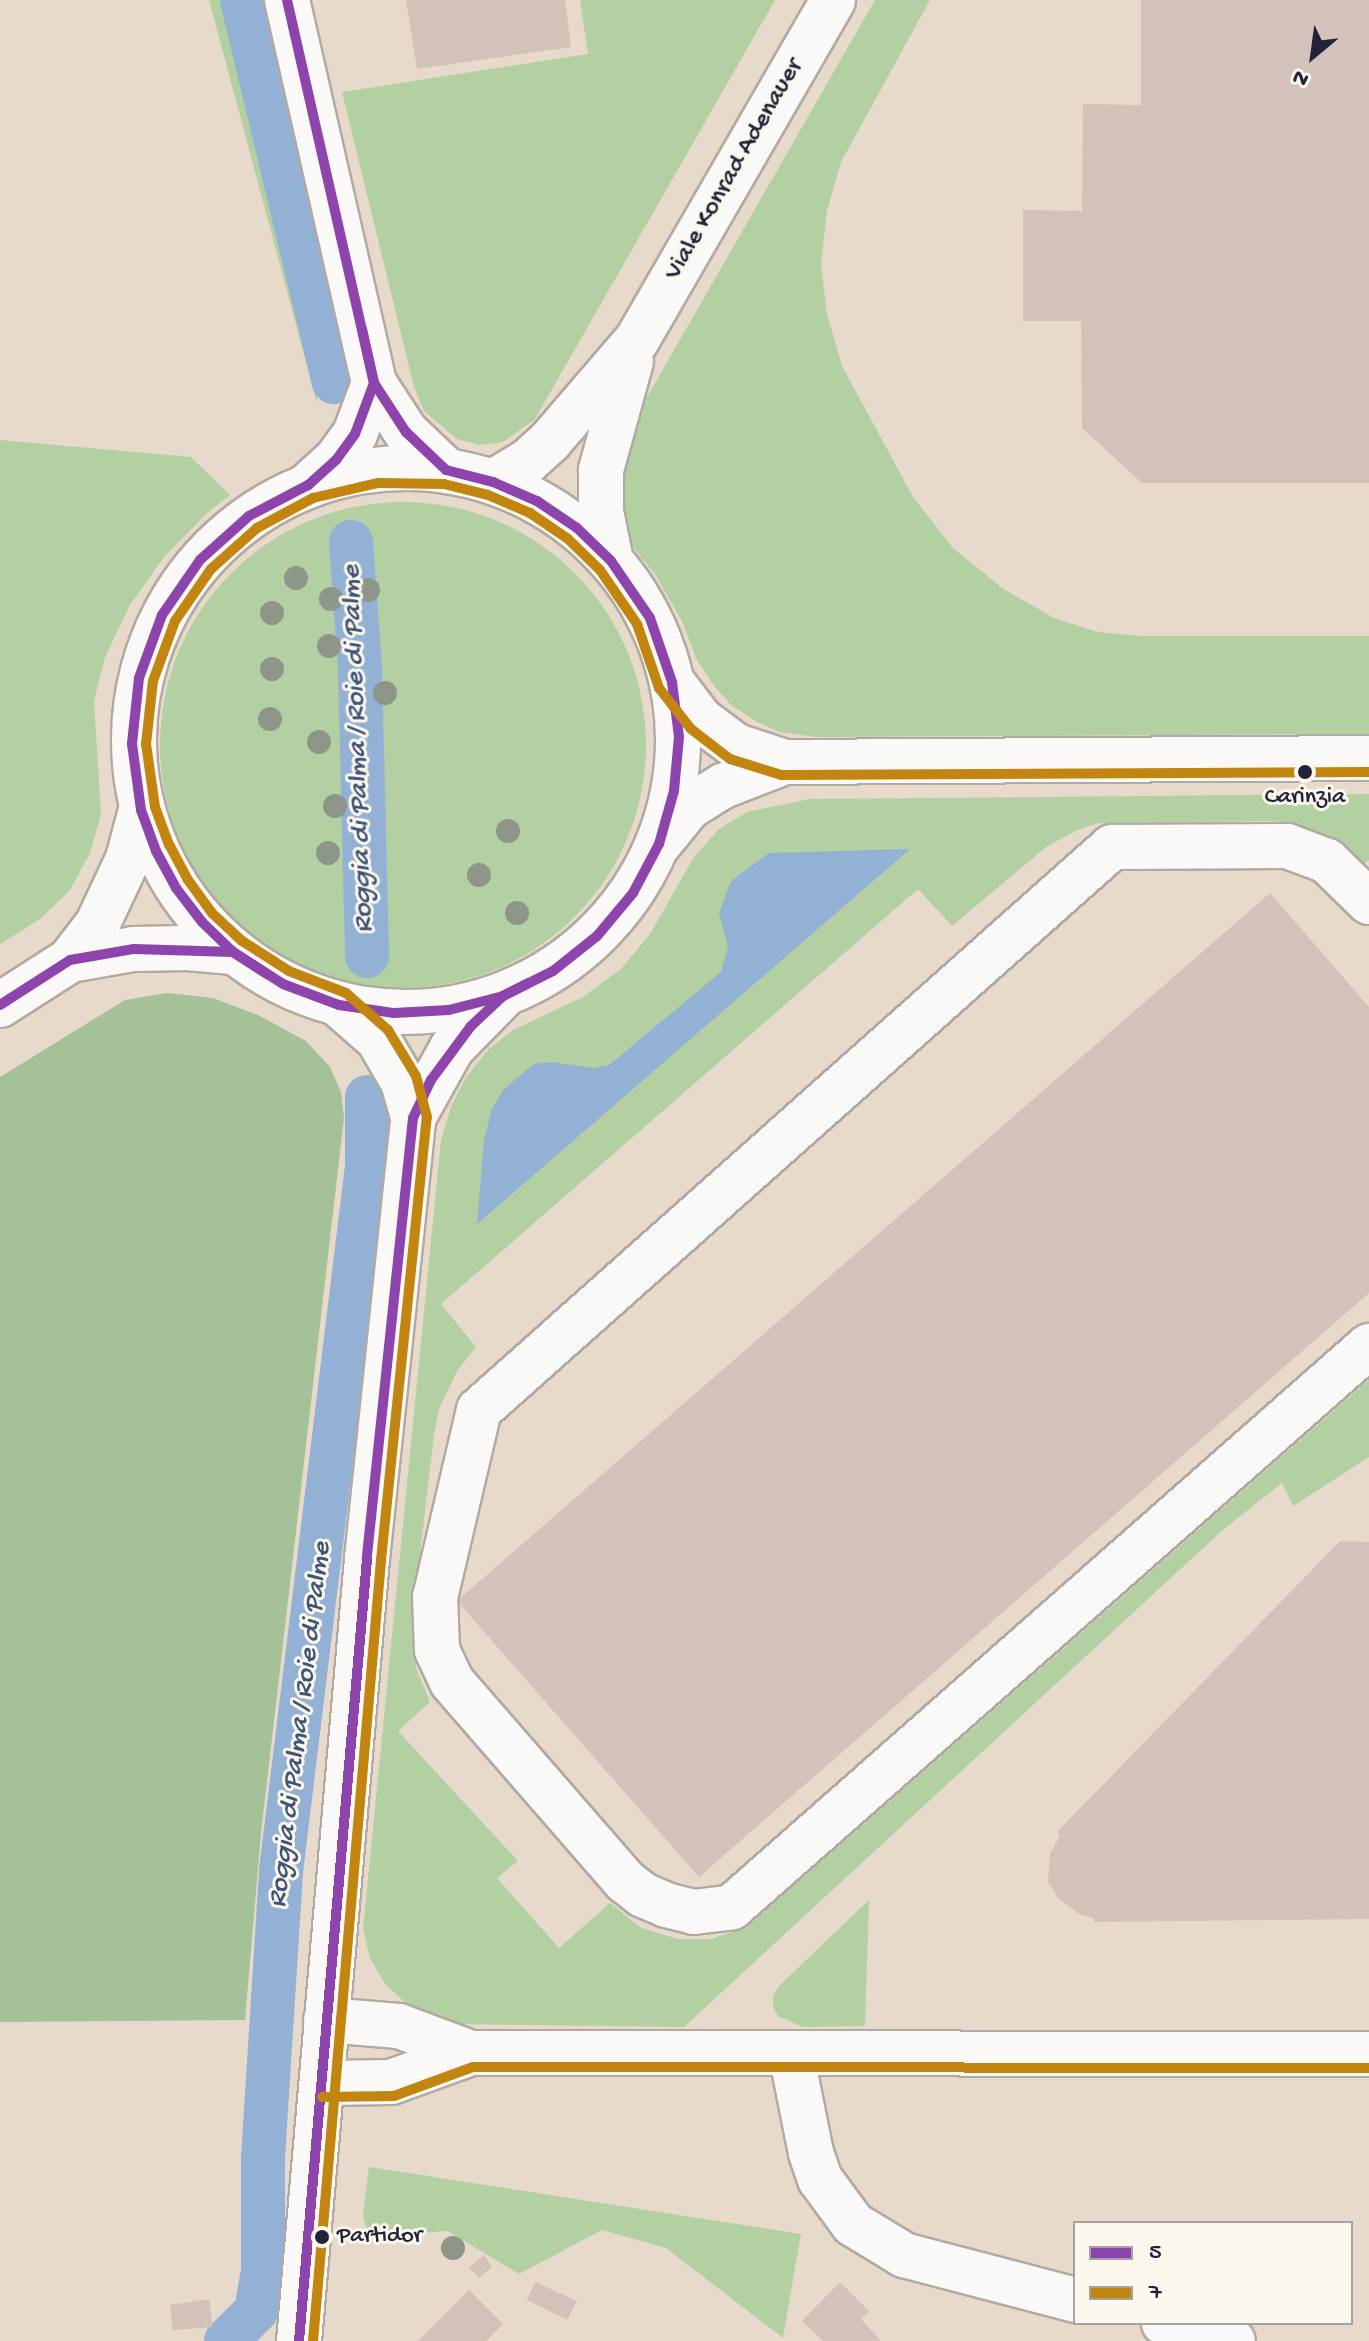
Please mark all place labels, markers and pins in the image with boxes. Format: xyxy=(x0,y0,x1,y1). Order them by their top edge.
marker: Carinzia xyxy=(1297,764,1313,780)
place label: Carinzia xyxy=(1265,784,1345,812)
place label: Partidor xyxy=(337,2223,422,2251)
marker: Partidor xyxy=(314,2229,330,2245)

